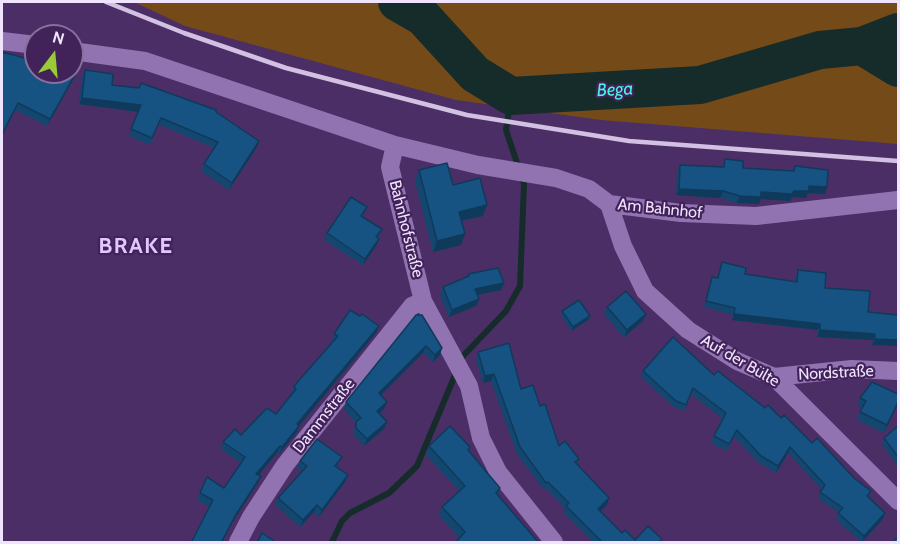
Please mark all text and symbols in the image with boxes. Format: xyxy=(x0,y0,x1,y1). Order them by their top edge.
north arrow xyxy=(24,24,84,84)
text: N xyxy=(50,27,67,49)
water label: Bega xyxy=(596,78,634,102)
street label: Bahnhofstraße xyxy=(385,178,427,280)
street label: Am Bahnhof xyxy=(617,195,703,223)
district label: BRAKE xyxy=(98,234,174,260)
street label: Auf der Bülte xyxy=(697,331,783,391)
street label: Nordstraße xyxy=(798,361,874,385)
street label: Dammstraße xyxy=(289,375,359,457)

